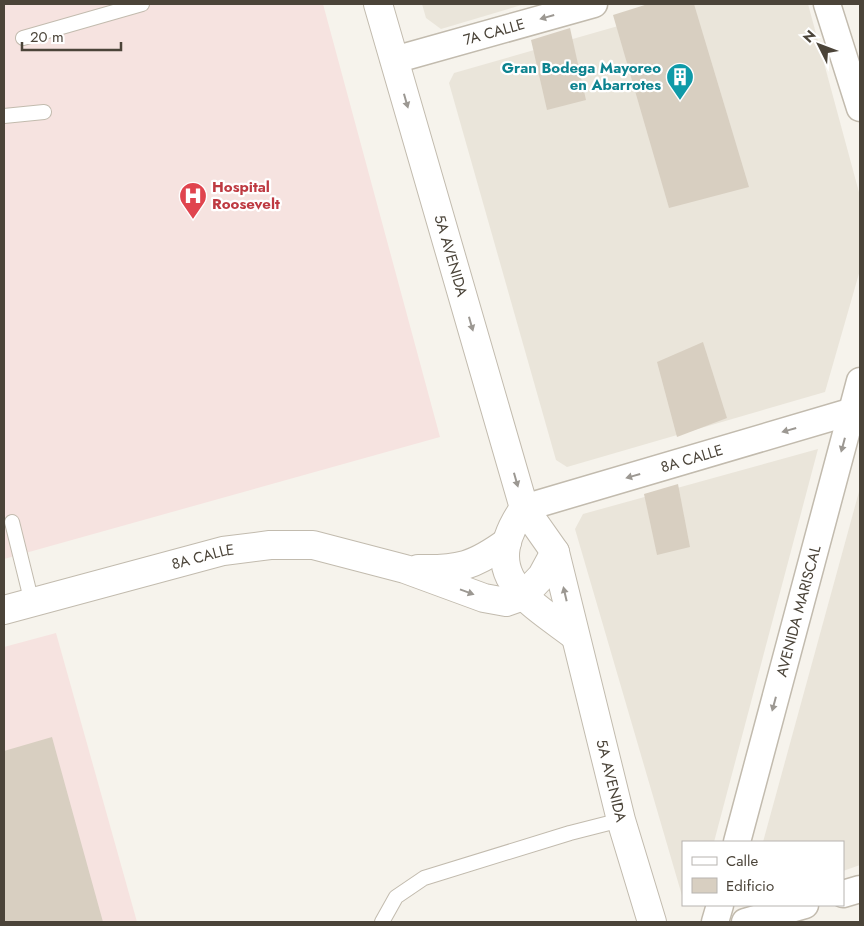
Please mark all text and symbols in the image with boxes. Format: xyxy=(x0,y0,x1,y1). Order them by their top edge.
street label: 7A CALLE xyxy=(461,13,527,51)
one-way arrow xyxy=(540,13,555,21)
scale bar xyxy=(22,20,121,52)
north arrow xyxy=(794,20,844,70)
text: N xyxy=(798,25,820,47)
text: 20 m xyxy=(30,26,64,48)
place label: Gran Bodega Mayoreo en Abarrotes xyxy=(502,57,661,96)
building icon: Gran Bodega Mayoreo en Abarrotes xyxy=(665,62,695,101)
one-way arrow xyxy=(402,94,410,109)
place label: Hospital Roosevelt xyxy=(212,176,280,215)
hospital icon: Hospital Roosevelt xyxy=(178,181,208,220)
street label: 5A AVENIDA xyxy=(429,212,473,299)
one-way arrow xyxy=(467,317,475,332)
one-way arrow xyxy=(781,427,796,435)
one-way arrow xyxy=(839,438,847,453)
street label: 8A CALLE xyxy=(658,439,726,478)
one-way arrow xyxy=(625,472,640,480)
one-way arrow xyxy=(512,473,520,488)
street label: 8A CALLE xyxy=(169,539,236,575)
street label: AVENIDA MARISCAL xyxy=(771,543,827,679)
one-way arrow xyxy=(561,586,569,602)
one-way arrow xyxy=(460,588,475,596)
one-way arrow xyxy=(769,696,777,711)
street label: 5A AVENIDA xyxy=(591,737,632,824)
legend xyxy=(682,841,844,906)
text: Calle xyxy=(726,850,758,872)
text: Edificio xyxy=(726,875,774,897)

